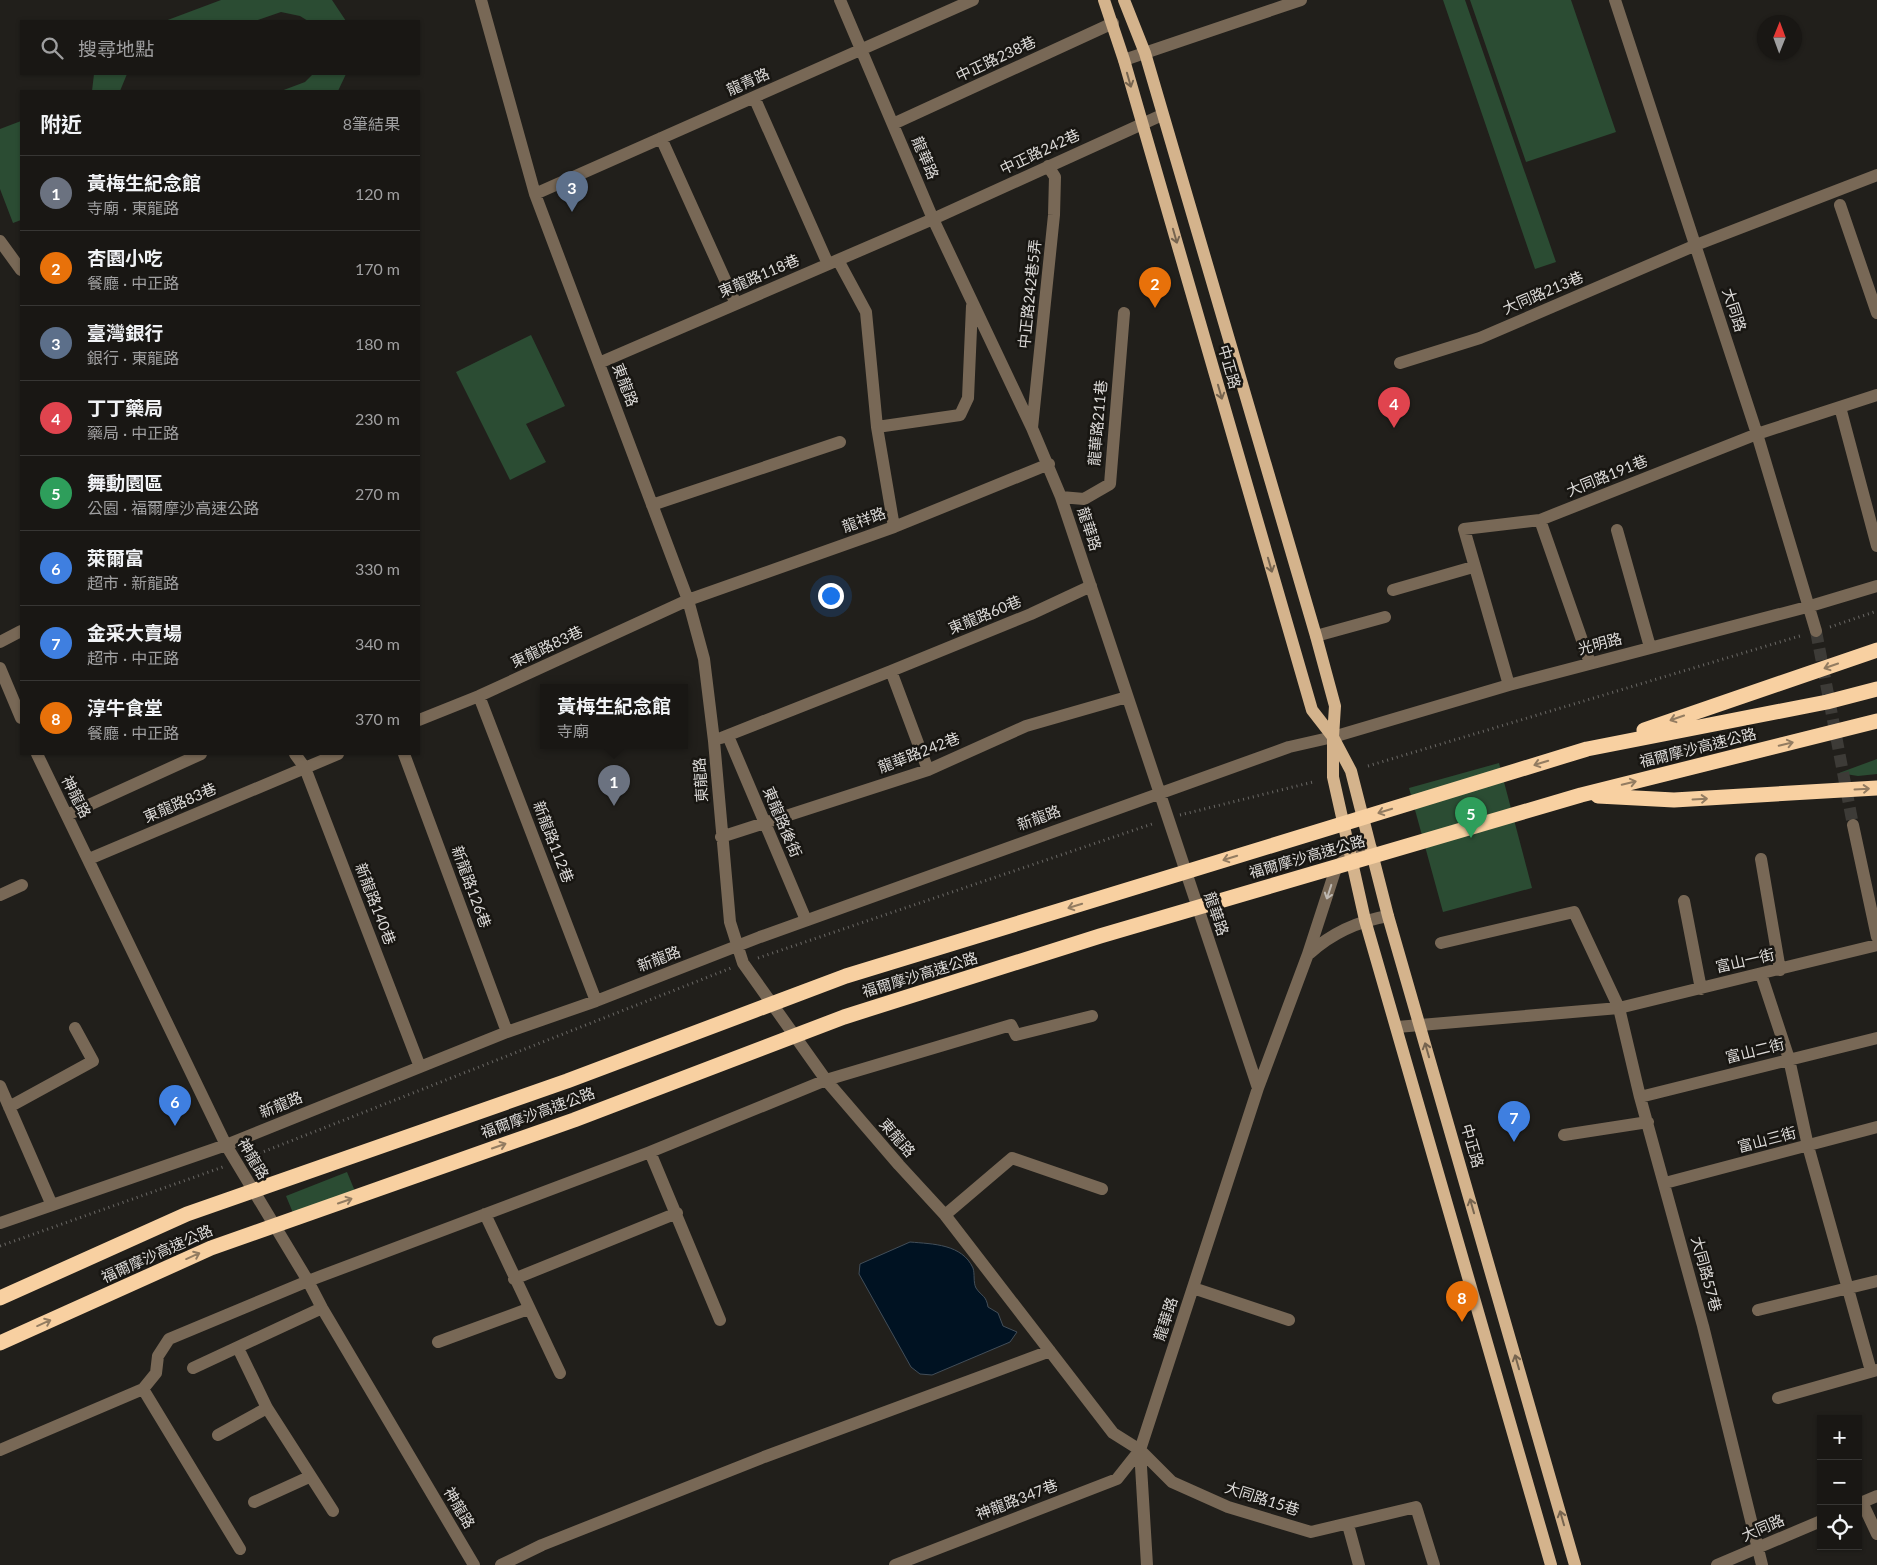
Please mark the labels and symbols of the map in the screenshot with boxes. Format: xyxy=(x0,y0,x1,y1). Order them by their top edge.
north arrow xyxy=(1757,15,1802,60)
street label: 中正路238巷 xyxy=(953,32,1038,84)
street label: 龍青路 xyxy=(723,64,772,98)
one-way arrow xyxy=(1125,71,1135,87)
street label: 中正路242巷 xyxy=(997,125,1082,177)
street label: 龍華路 xyxy=(909,133,943,182)
pin: 3 xyxy=(556,171,588,212)
one-way arrow xyxy=(1170,227,1180,243)
street label: 中正路242巷5弄 xyxy=(1014,238,1044,349)
street label: 東龍路118巷 xyxy=(715,250,802,300)
pin: 2 xyxy=(1139,267,1171,308)
street label: 大同路213巷 xyxy=(1499,267,1586,317)
street label: 大同路 xyxy=(1719,286,1750,334)
street label: 中正路 xyxy=(1215,343,1245,391)
street label: 東龍路 xyxy=(609,360,642,409)
street label: 龍華路211巷 xyxy=(1084,379,1110,467)
one-way arrow xyxy=(1215,383,1225,399)
pin: 4 xyxy=(1378,387,1410,428)
street label: 大同路191巷 xyxy=(1563,451,1650,500)
street label: 龍祥路 xyxy=(839,503,888,535)
street label: 龍華路 xyxy=(1074,505,1105,553)
one-way arrow xyxy=(1266,556,1275,572)
your location xyxy=(818,583,844,609)
street label: 東龍路60巷 xyxy=(945,591,1024,637)
street label: 東龍路83巷 xyxy=(508,622,585,671)
street label: 光明路 xyxy=(1576,629,1624,658)
one-way arrow xyxy=(1824,662,1839,671)
one-way arrow xyxy=(1669,714,1685,724)
street label: 福爾摩沙高速公路 xyxy=(1637,724,1758,770)
street label: 龍華路242巷 xyxy=(875,728,962,776)
one-way arrow xyxy=(1778,739,1794,748)
street label: 東龍路 xyxy=(689,757,711,803)
one-way arrow xyxy=(1533,759,1549,769)
pin: 1 xyxy=(598,765,630,806)
street label: 神龍路 xyxy=(59,772,95,821)
one-way arrow xyxy=(1620,778,1636,787)
street label: 東龍路83巷 xyxy=(140,779,219,825)
street label: 東龍路後街 xyxy=(760,784,806,860)
one-way arrow xyxy=(1854,784,1870,793)
one-way arrow xyxy=(1692,794,1708,803)
pin: 5 xyxy=(1455,797,1487,838)
street label: 新龍路112巷 xyxy=(530,798,578,885)
street label: 新龍路 xyxy=(1014,801,1063,833)
one-way arrow xyxy=(1378,806,1394,816)
street label: 福爾摩沙高速公路 xyxy=(1247,831,1367,881)
street label: 新龍路126巷 xyxy=(449,843,495,930)
one-way arrow xyxy=(1223,854,1238,863)
street label: 新龍路140巷 xyxy=(352,860,400,947)
one-way arrow xyxy=(1323,883,1333,899)
street label: 龍華路 xyxy=(1201,889,1233,938)
one-way arrow xyxy=(1067,901,1083,911)
street label: 新龍路 xyxy=(634,942,683,975)
street label: 富山一街 xyxy=(1714,945,1776,976)
street label: 福爾摩沙高速公路 xyxy=(860,948,980,1000)
street label: 富山二街 xyxy=(1723,1034,1786,1066)
one-way arrow xyxy=(1422,1042,1432,1058)
street label: 福爾摩沙高速公路 xyxy=(478,1083,597,1141)
pin: 6 xyxy=(159,1085,191,1126)
street label: 新龍路 xyxy=(256,1087,305,1121)
pin: 7 xyxy=(1498,1101,1530,1142)
street label: 東龍路 xyxy=(876,1114,919,1160)
street label: 中正路 xyxy=(1458,1122,1488,1170)
street label: 富山三街 xyxy=(1735,1123,1798,1155)
street label: 神龍路 xyxy=(235,1135,273,1182)
one-way arrow xyxy=(490,1141,506,1150)
one-way arrow xyxy=(337,1196,353,1205)
one-way arrow xyxy=(1467,1198,1477,1214)
street label: 福爾摩沙高速公路 xyxy=(98,1220,215,1286)
street label: 大同路57巷 xyxy=(1688,1234,1726,1313)
one-way arrow xyxy=(185,1251,200,1261)
pin: 8 xyxy=(1446,1281,1478,1322)
street label: 龍華路 xyxy=(1150,1295,1181,1343)
one-way arrow xyxy=(37,1317,52,1327)
one-way arrow xyxy=(1512,1354,1521,1370)
street label: 神龍路347巷 xyxy=(973,1475,1060,1523)
street label: 大同路15巷 xyxy=(1223,1478,1302,1519)
street label: 神龍路 xyxy=(441,1484,479,1531)
street label: 大同路 xyxy=(1738,1510,1787,1544)
one-way arrow xyxy=(1556,1511,1566,1527)

